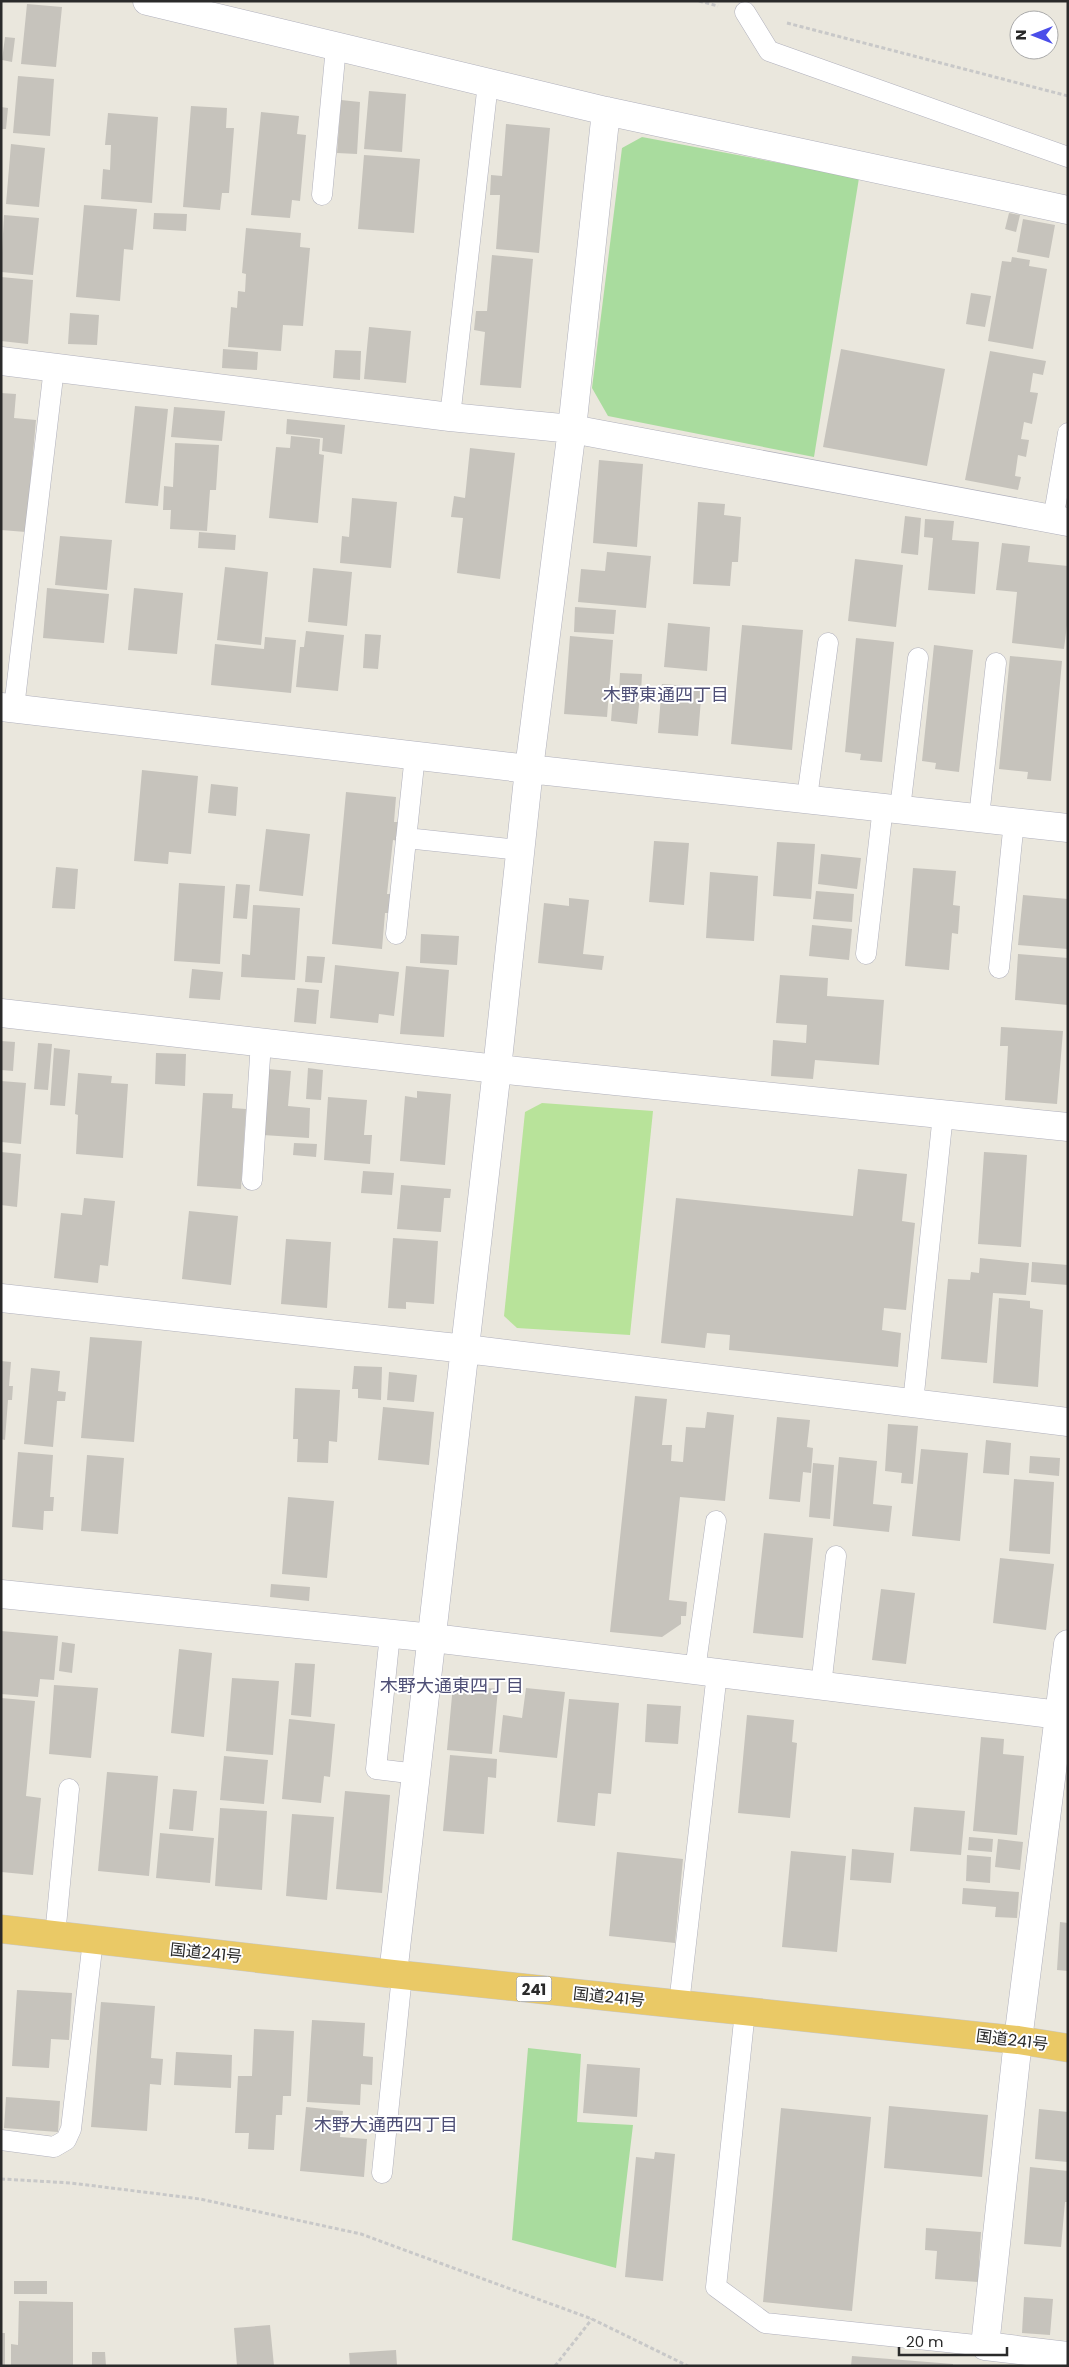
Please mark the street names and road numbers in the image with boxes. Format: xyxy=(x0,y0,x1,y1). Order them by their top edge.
street label: 国道241号 xyxy=(169,1938,243,1968)
road number: 241 xyxy=(516,1976,552,2002)
street label: 国道241号 xyxy=(572,1982,646,2012)
street label: 国道241号 xyxy=(975,2024,1049,2056)

